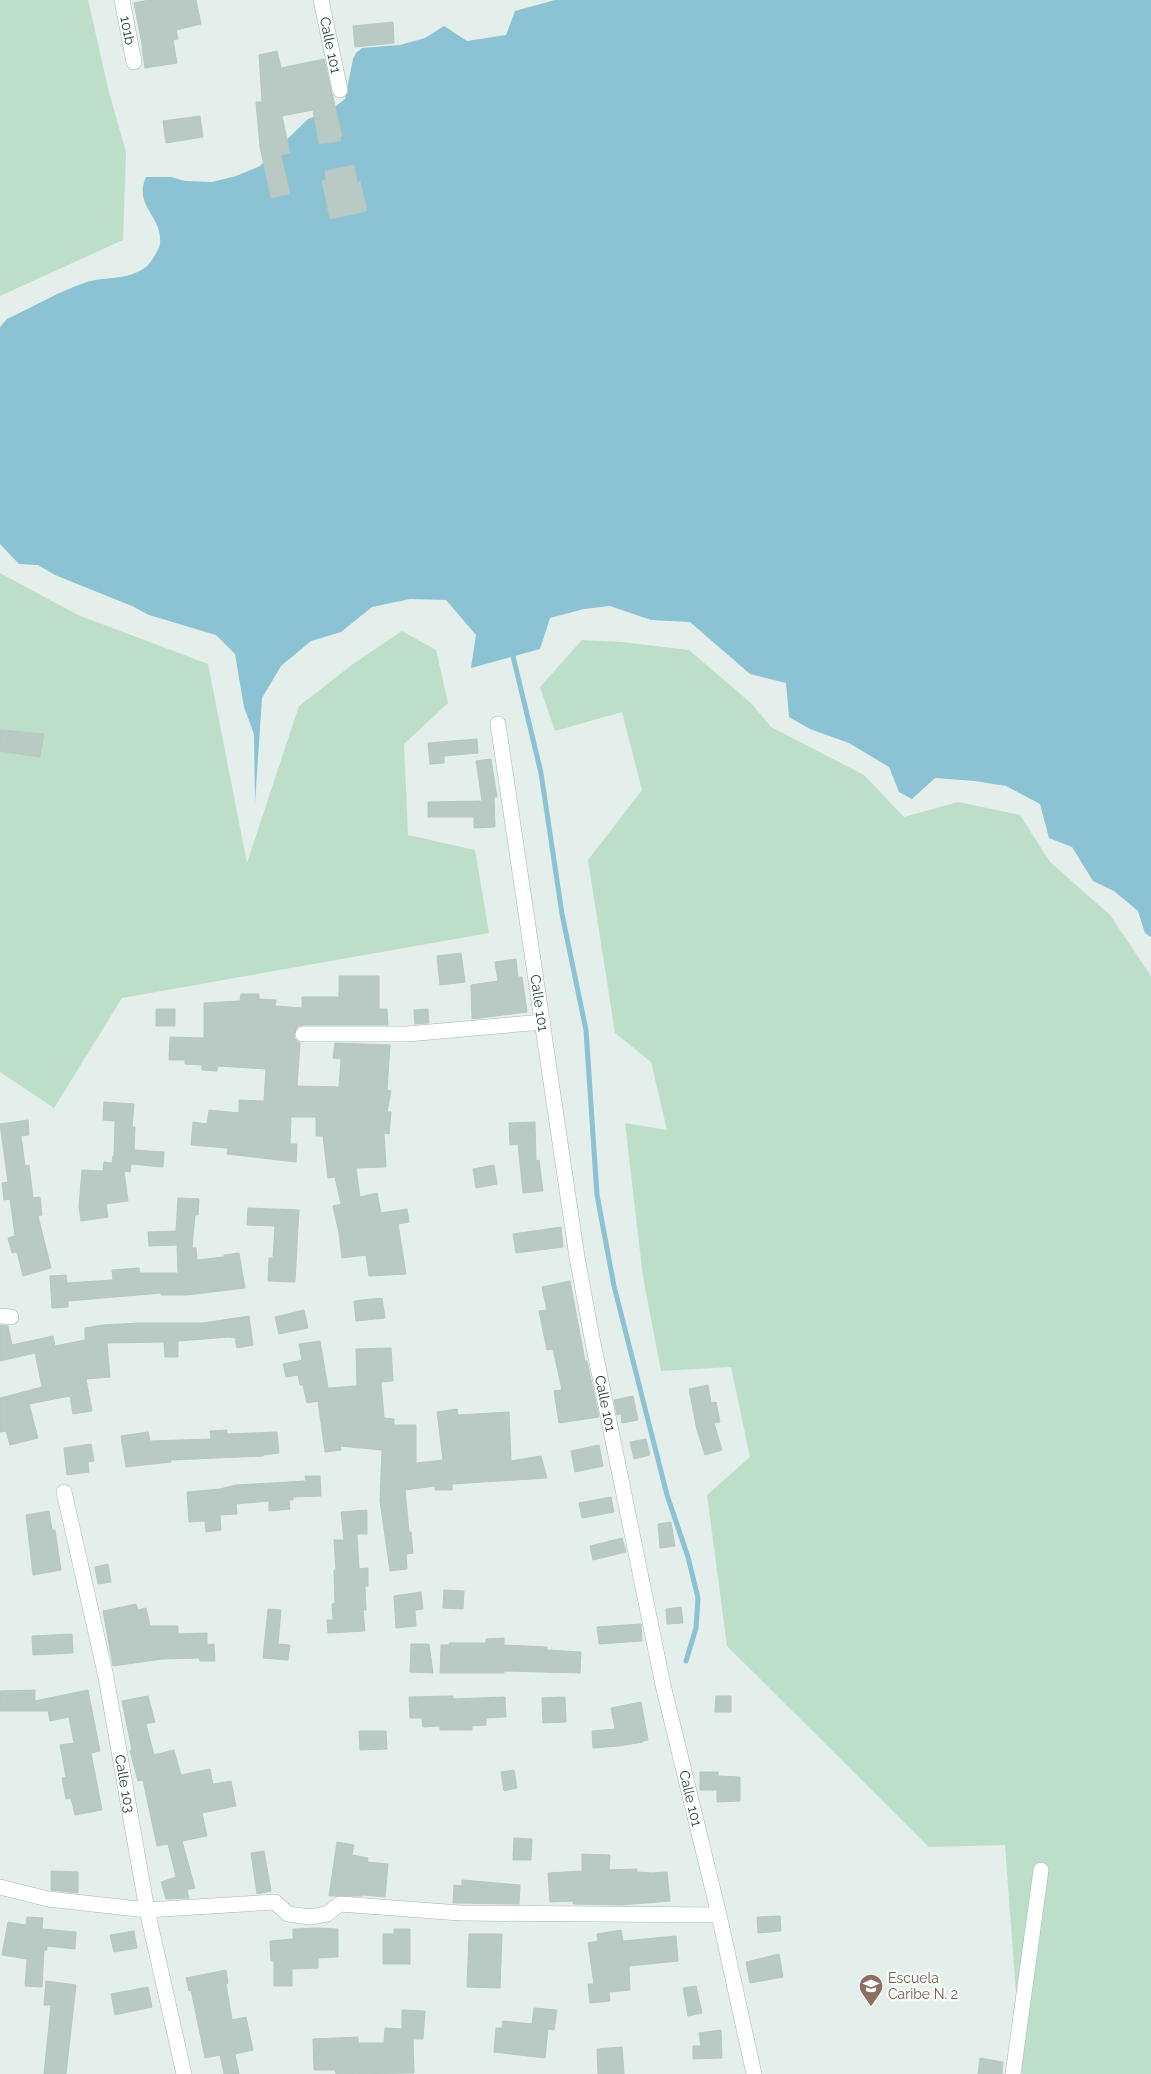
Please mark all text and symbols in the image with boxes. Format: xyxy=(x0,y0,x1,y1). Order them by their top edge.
street label: 101b xyxy=(117,15,139,47)
street label: Calle 101 xyxy=(317,15,344,75)
street label: Calle 101 xyxy=(527,973,551,1032)
street label: Calle 101 xyxy=(592,1374,619,1433)
street label: Calle 103 xyxy=(112,1753,138,1814)
street label: Calle 101 xyxy=(676,1769,705,1828)
place label: Escuela Caribe N. 2 xyxy=(888,1970,958,2002)
school or university icon: Escuela Caribe N. 2 xyxy=(858,1973,884,2007)

